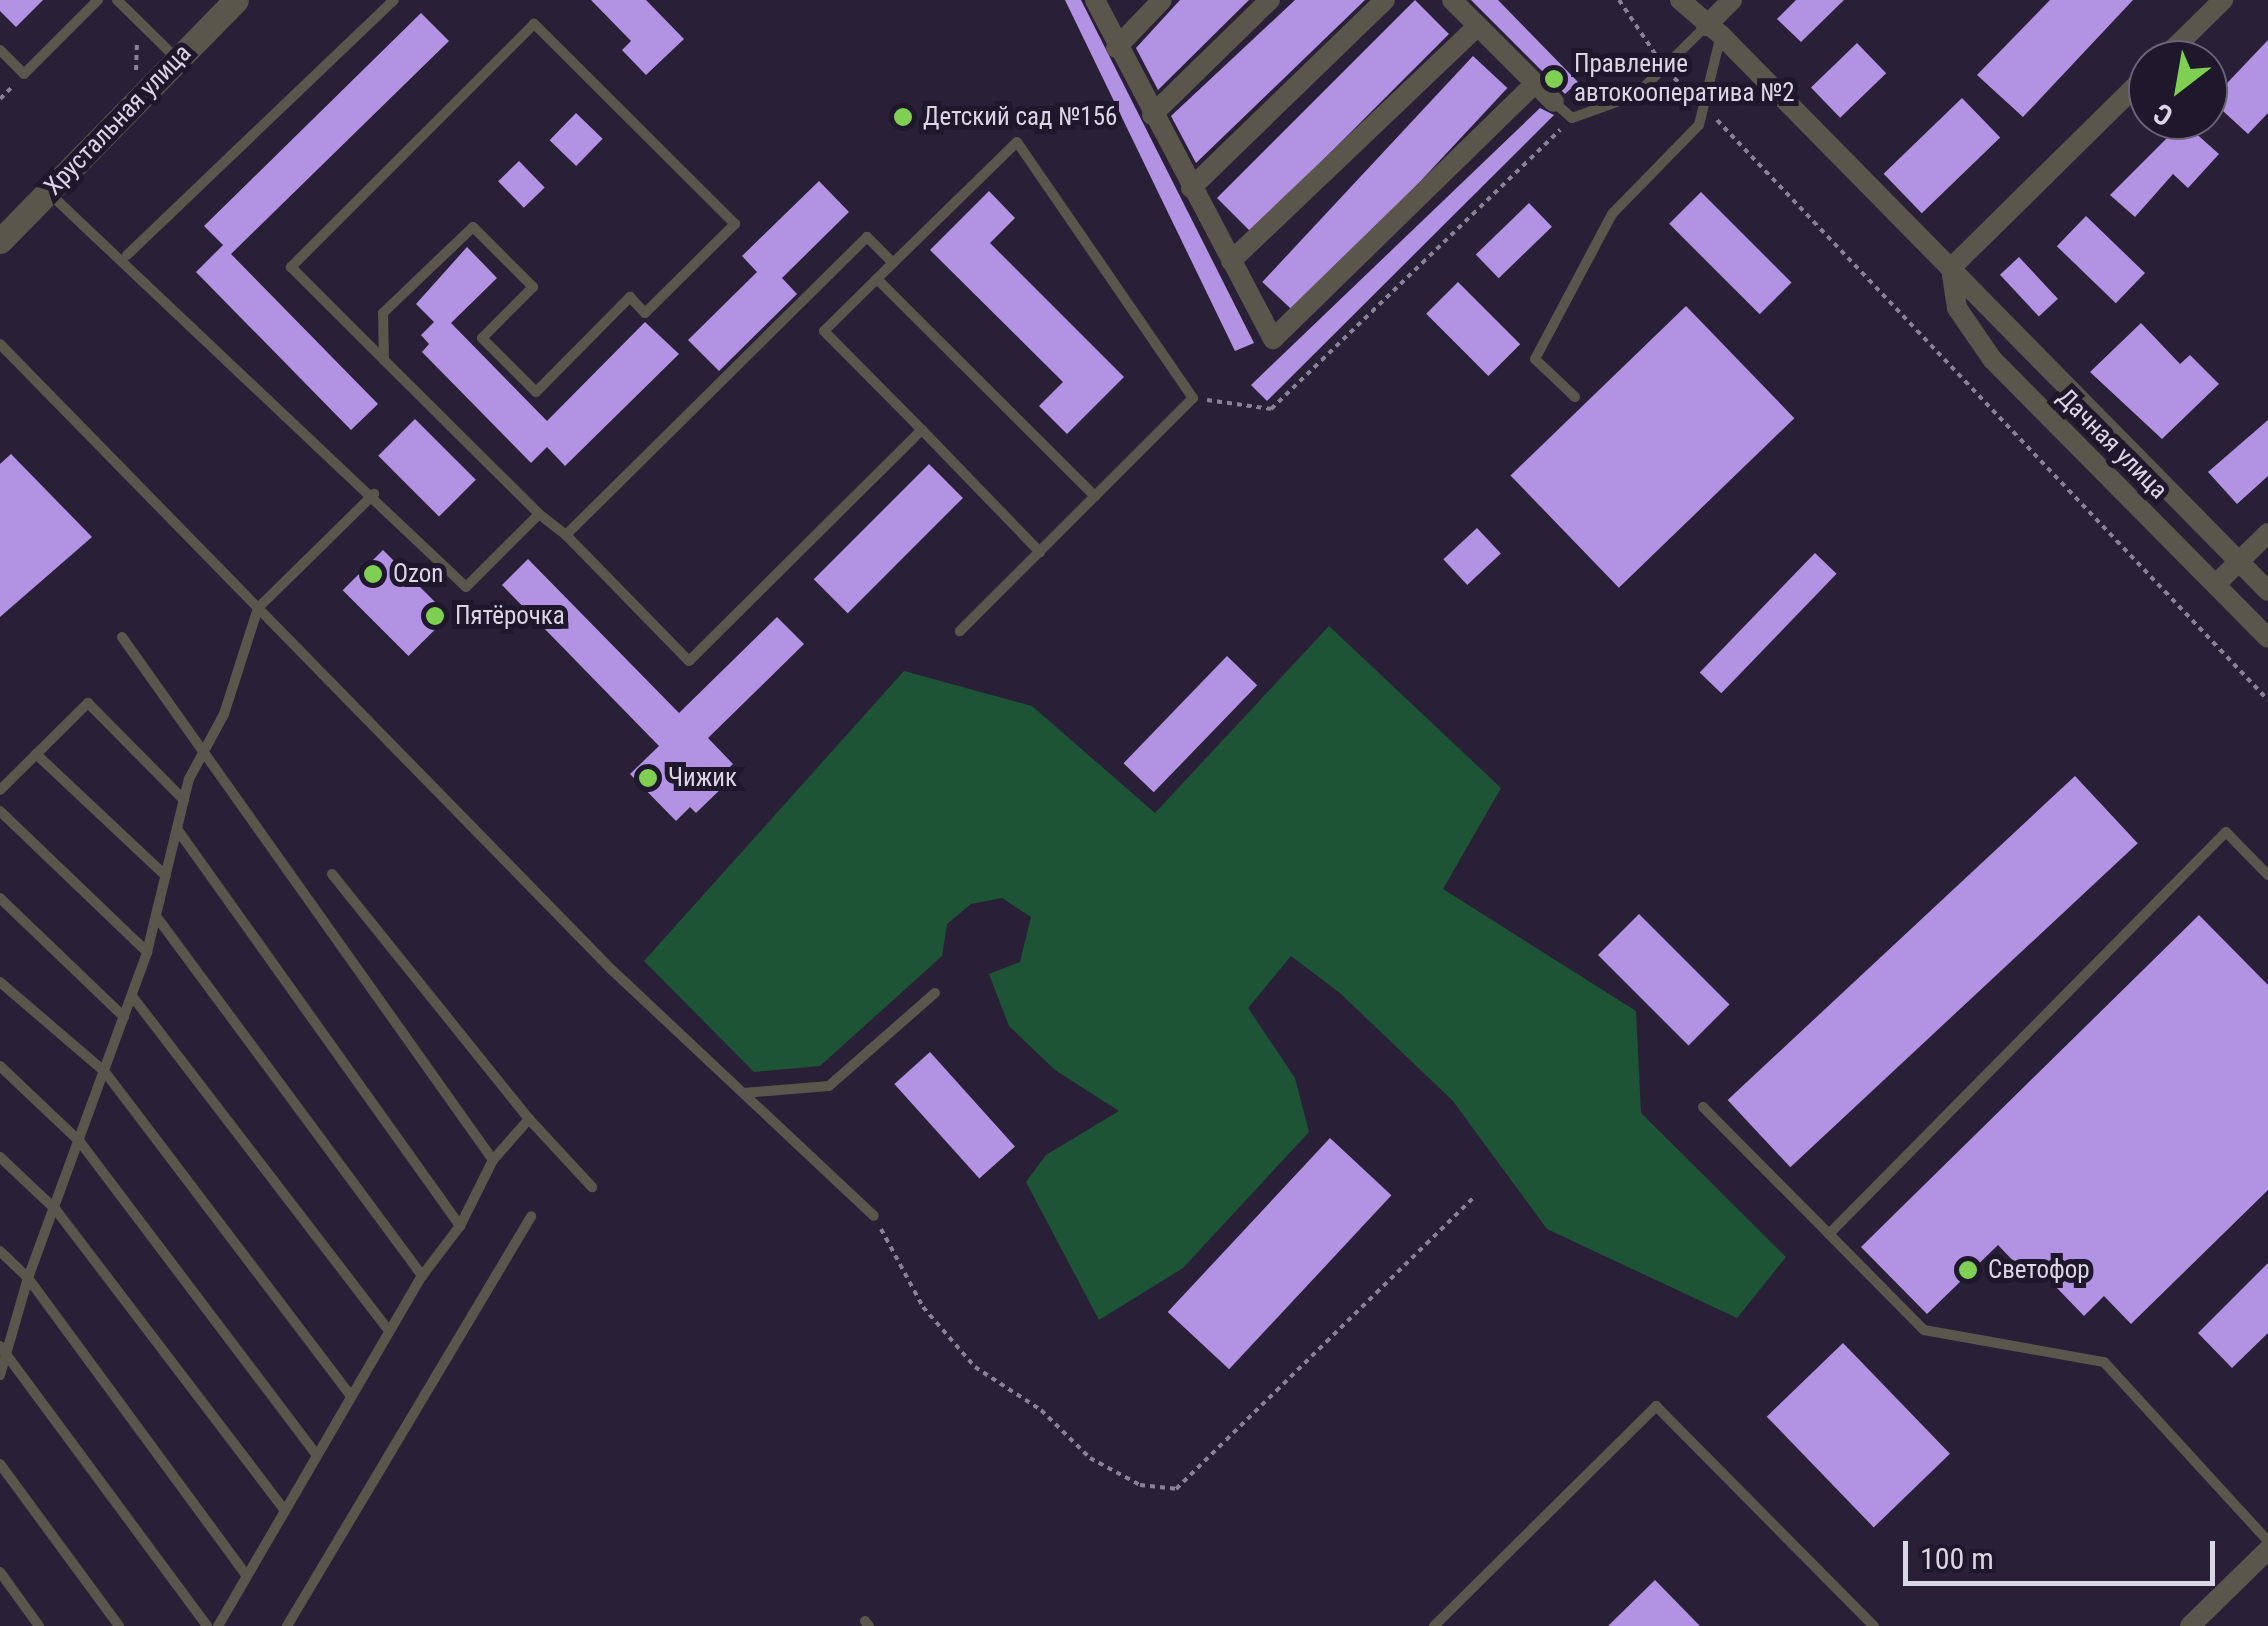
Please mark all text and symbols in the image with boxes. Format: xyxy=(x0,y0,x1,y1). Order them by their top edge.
street label: Хрустальная улица xyxy=(38,38,198,202)
north arrow xyxy=(2128,40,2228,140)
place label: Правление автокооператива №2 xyxy=(1574,50,1795,109)
marker: Правление автокооператива №2 xyxy=(1543,68,1565,90)
text: С xyxy=(2148,96,2179,133)
place label: Детский сад №156 xyxy=(923,102,1117,132)
marker: Детский сад №156 xyxy=(892,106,914,128)
street label: Дачная улица xyxy=(2051,383,2173,505)
place label: Ozon xyxy=(393,559,443,589)
marker: Ozon xyxy=(362,563,384,585)
place label: Пятёрочка xyxy=(455,601,565,631)
marker: Пятёрочка xyxy=(424,605,446,627)
place label: Чижик xyxy=(668,763,737,793)
marker: Чижик xyxy=(637,767,659,789)
place label: Светофор xyxy=(1988,1255,2090,1285)
marker: Светофор xyxy=(1957,1259,1979,1281)
scale bar xyxy=(1908,1521,2220,1583)
text: 100 m xyxy=(1920,1541,1994,1576)

